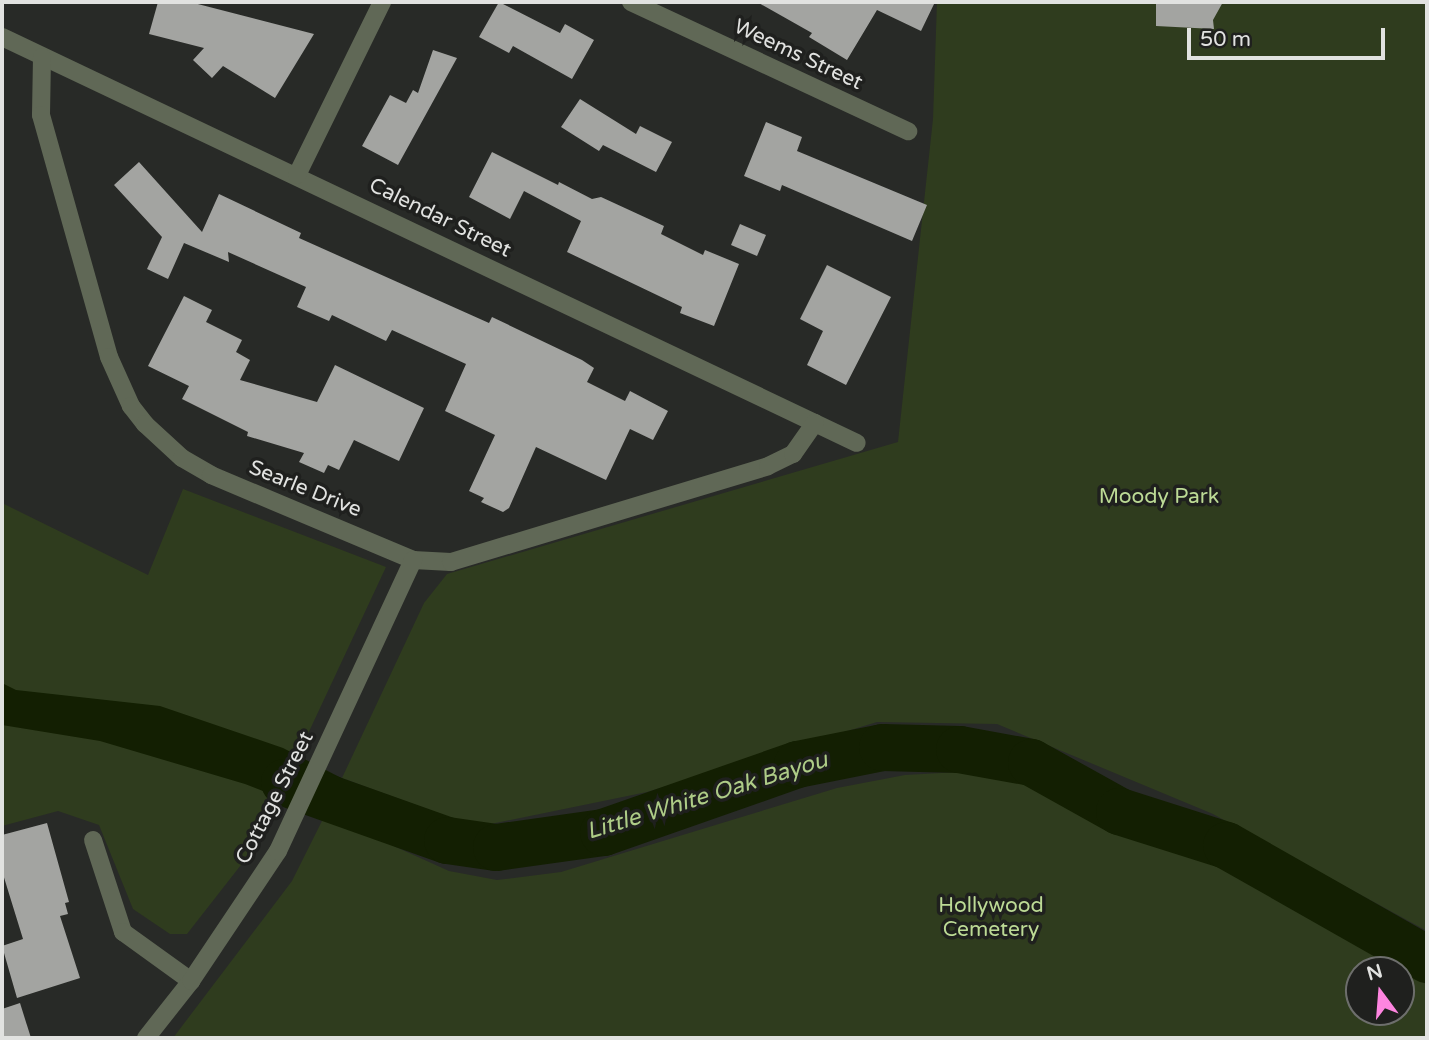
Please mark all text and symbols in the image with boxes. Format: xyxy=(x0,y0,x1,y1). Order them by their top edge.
street label: Weems Street xyxy=(730,14,866,96)
scale bar xyxy=(1191,14,1389,58)
text: 50 m xyxy=(1200,27,1251,52)
street label: Calendar Street xyxy=(365,173,515,263)
street label: Searle Drive xyxy=(245,455,365,523)
park label: Moody Park xyxy=(1099,484,1219,510)
street label: Cottage Street xyxy=(231,728,319,868)
water label: Little White Oak Bayou xyxy=(583,746,831,846)
park label: Hollywood Cemetery xyxy=(938,893,1044,943)
north arrow xyxy=(1345,956,1415,1026)
text: N xyxy=(1364,960,1385,985)

